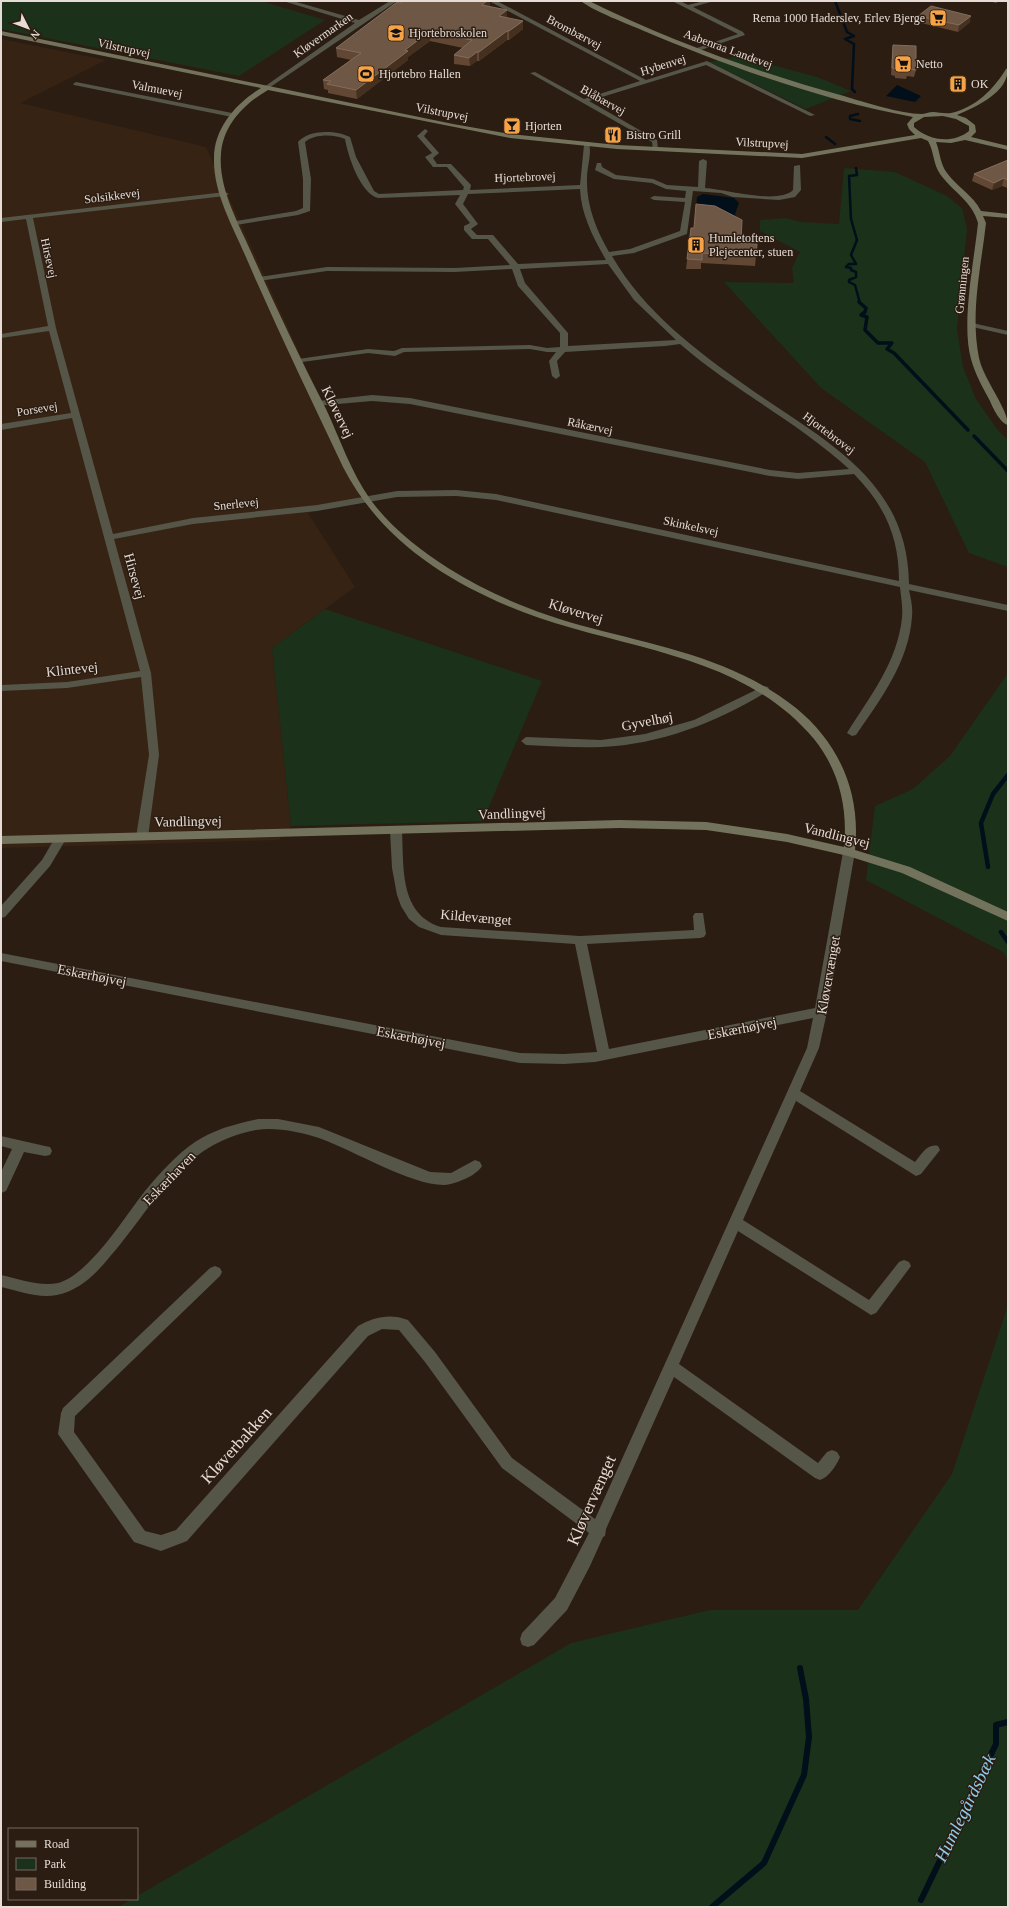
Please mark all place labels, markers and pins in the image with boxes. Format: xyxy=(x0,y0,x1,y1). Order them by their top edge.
supermarket icon: Rema 1000 Haderslev, Erlev Bjerge xyxy=(928,8,948,28)
place label: Rema 1000 Haderslev, Erlev Bjerge xyxy=(752,11,925,25)
school or university icon: Hjortebroskolen xyxy=(386,23,406,43)
place label: Hjortebroskolen xyxy=(409,26,487,40)
supermarket icon: Netto xyxy=(893,54,913,74)
place label: Netto xyxy=(916,57,943,71)
sports icon: Hjortebro Hallen xyxy=(356,64,376,84)
place label: Hjortebro Hallen xyxy=(379,67,461,81)
building icon: OK xyxy=(948,74,968,94)
place label: OK xyxy=(971,77,989,91)
bar icon: Hjorten xyxy=(502,116,522,136)
place label: Hjorten xyxy=(525,119,562,133)
restaurant icon: Bistro Grill xyxy=(603,125,623,145)
place label: Bistro Grill xyxy=(626,128,682,142)
place label: Humletoftens Plejecenter, stuen xyxy=(709,231,793,259)
building icon: Humletoftens Plejecenter, stuen xyxy=(686,235,706,255)

